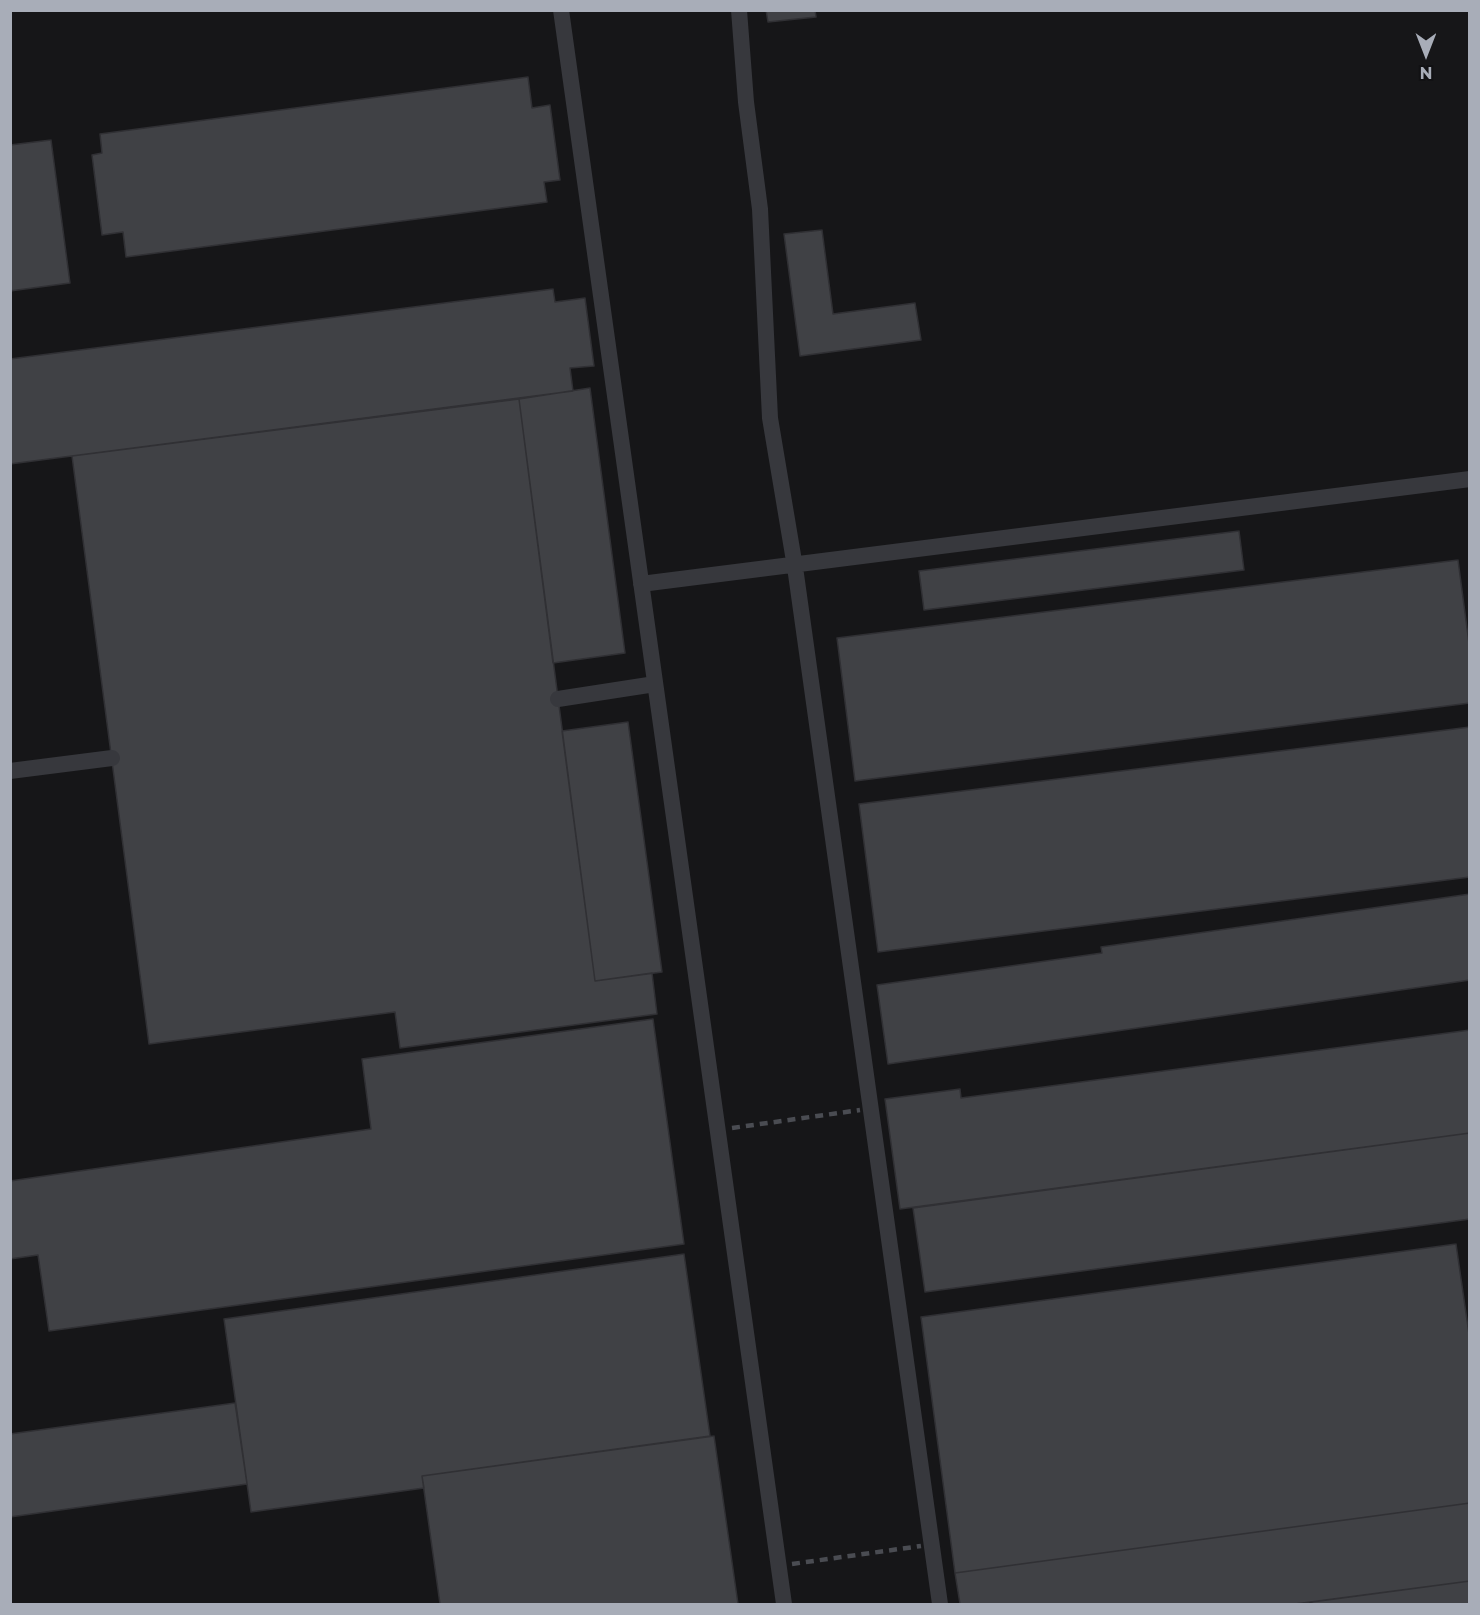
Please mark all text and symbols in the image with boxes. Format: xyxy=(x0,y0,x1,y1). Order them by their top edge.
north arrow xyxy=(1396,24,1456,84)
text: N xyxy=(1420,63,1432,82)

